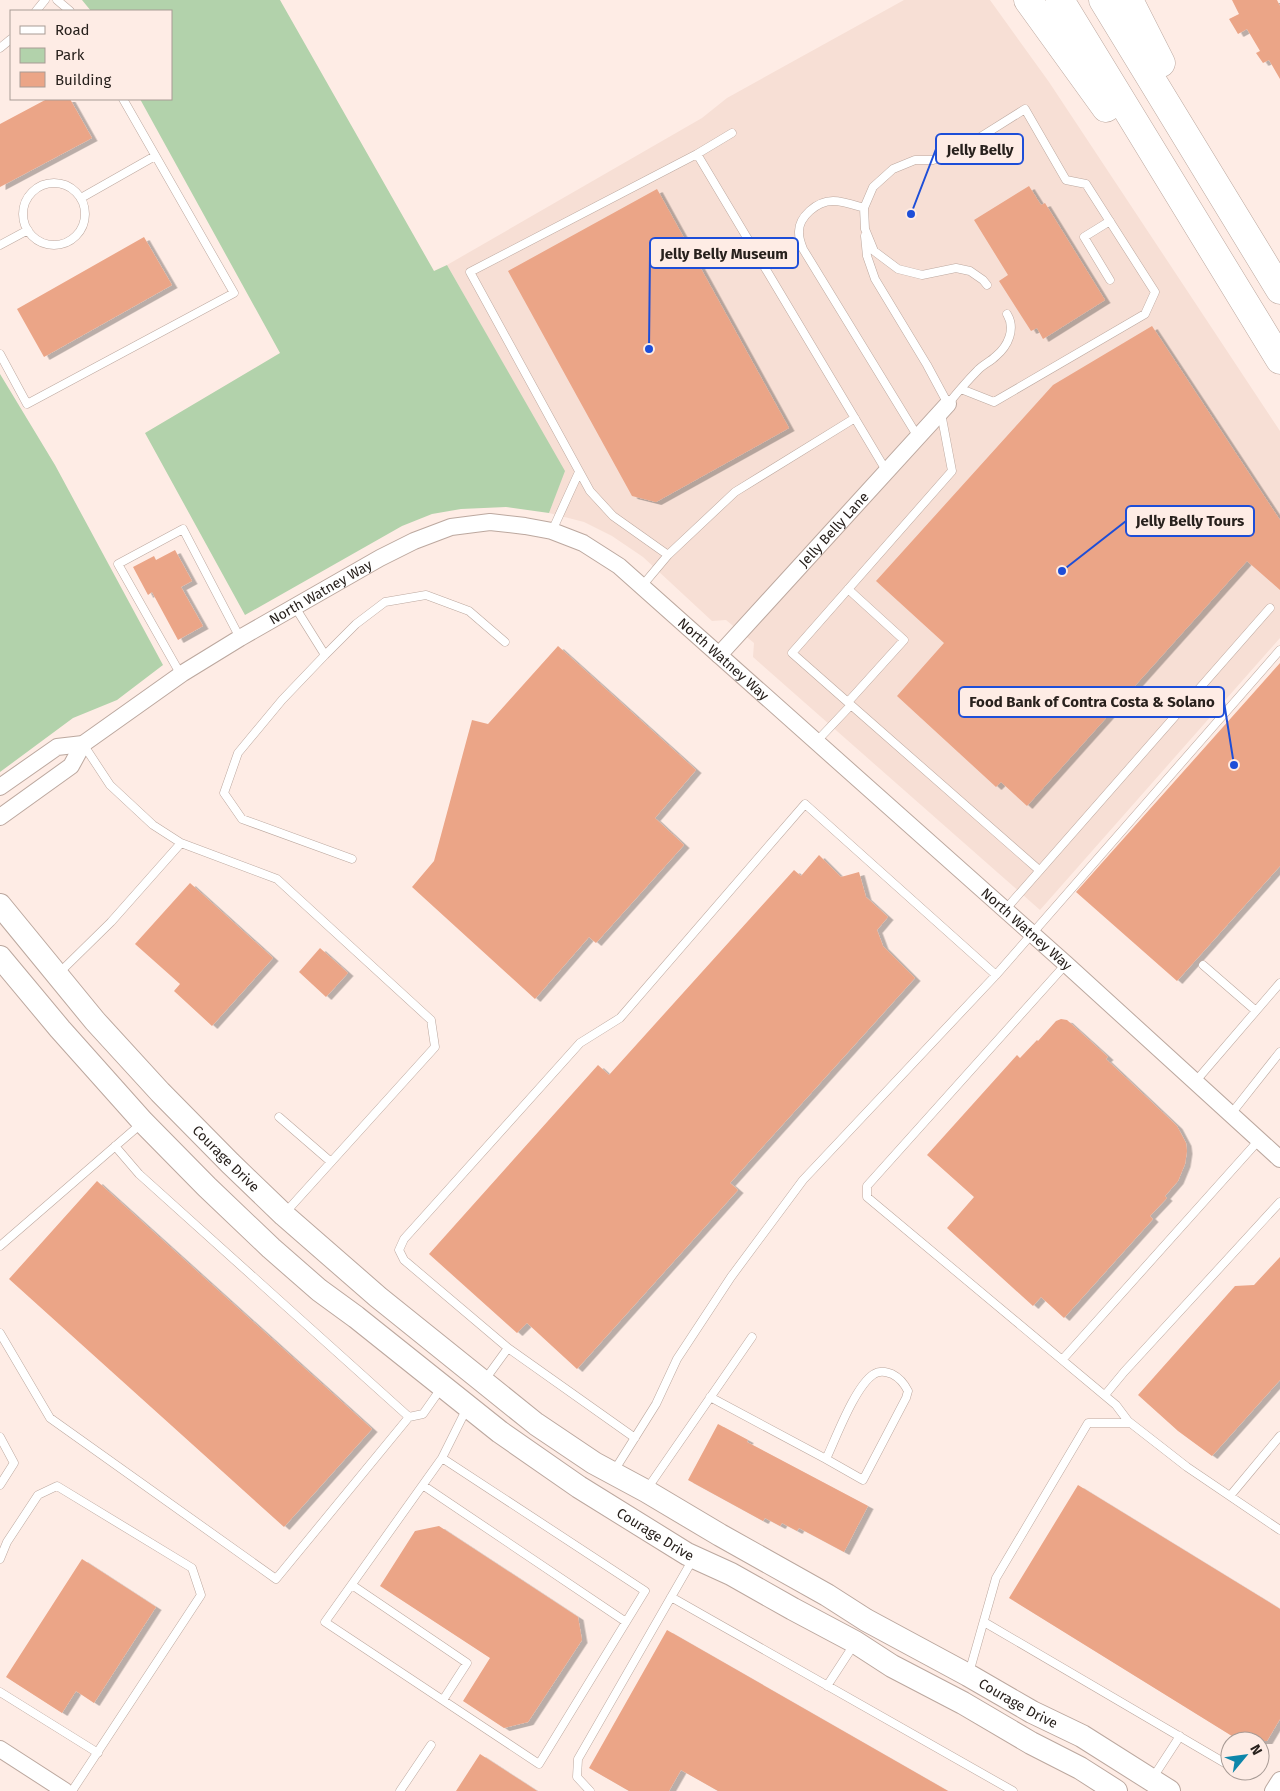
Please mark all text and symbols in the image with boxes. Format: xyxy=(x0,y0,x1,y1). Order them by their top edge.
legend xyxy=(10,10,172,100)
text: Road xyxy=(55,21,90,39)
text: Park xyxy=(55,46,85,64)
text: Building xyxy=(55,71,111,89)
callout: Jelly Belly xyxy=(936,134,1023,164)
text: Jelly Belly xyxy=(945,141,1014,159)
callout: Jelly Belly Museum xyxy=(650,238,798,268)
text: Jelly Belly Museum xyxy=(659,245,788,263)
street label: Jelly Belly Lane xyxy=(795,488,872,571)
callout: Jelly Belly Tours xyxy=(1126,506,1254,536)
text: Jelly Belly Tours xyxy=(1135,512,1244,530)
street label: North Watney Way xyxy=(266,556,375,628)
street label: North Watney Way xyxy=(675,614,772,704)
callout: Food Bank of Contra Costa & Solano xyxy=(959,687,1224,717)
text: Food Bank of Contra Costa & Solano xyxy=(969,693,1215,711)
street label: North Watney Way xyxy=(978,884,1076,974)
street label: Courage Drive xyxy=(189,1122,263,1195)
street label: Courage Drive xyxy=(614,1504,697,1564)
street label: Courage Drive xyxy=(976,1675,1061,1732)
north arrow xyxy=(1220,1731,1270,1781)
text: N xyxy=(1246,1742,1266,1758)

